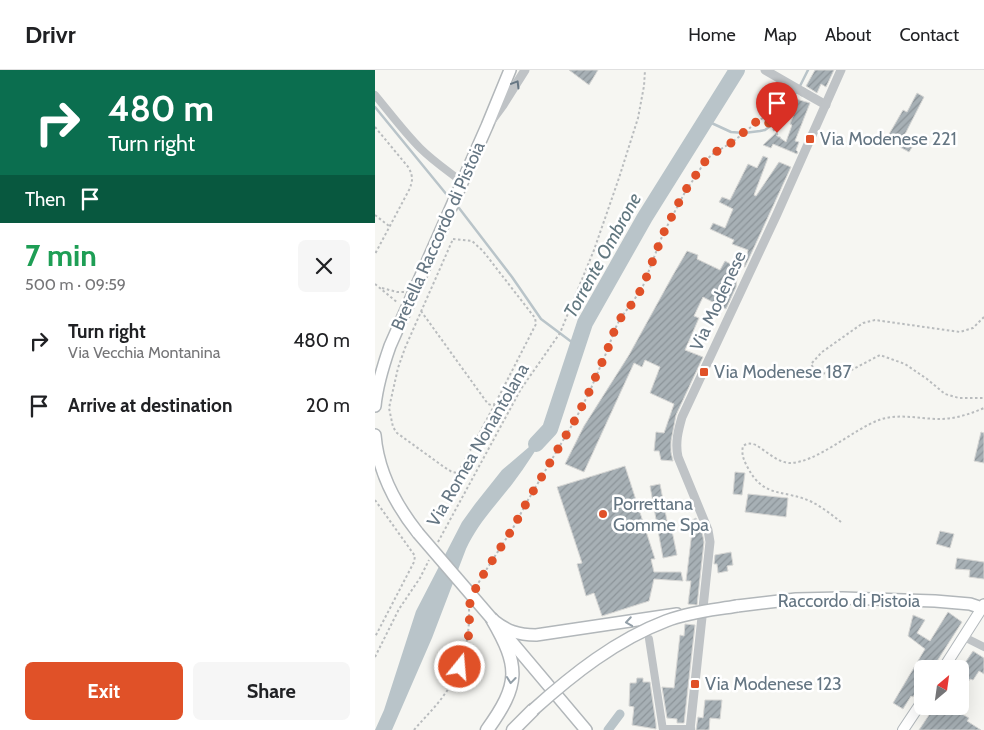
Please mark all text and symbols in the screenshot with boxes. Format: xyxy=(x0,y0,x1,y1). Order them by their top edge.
text: Drivr xyxy=(25,20,76,49)
text: Home xyxy=(688,24,736,46)
text: Map xyxy=(764,24,797,46)
text: About xyxy=(825,24,871,46)
text: Contact xyxy=(899,24,959,46)
one-way arrow xyxy=(510,81,520,90)
pin xyxy=(756,82,798,133)
text: 480 m xyxy=(108,87,214,130)
icon: arrive xyxy=(763,89,791,117)
icon: right xyxy=(25,90,90,155)
place label: Via Modenese 221 xyxy=(820,128,957,150)
text: Turn right xyxy=(108,130,195,157)
marker: Via Modenese 221 xyxy=(804,133,816,145)
street label: Bretella Raccordo di Pistoia xyxy=(386,138,490,334)
icon: arrive xyxy=(76,185,104,213)
text: Then xyxy=(25,188,66,211)
water label: Torrente Ombrone xyxy=(559,189,646,322)
text: 7 min xyxy=(25,237,97,274)
button: close xyxy=(298,240,350,292)
street label: Via Modenese xyxy=(685,248,751,354)
text: 500 m · 09:59 xyxy=(25,275,126,294)
text: Turn right xyxy=(68,320,146,343)
icon: right xyxy=(25,327,53,355)
text: 480 m xyxy=(293,329,350,352)
text: Via Vecchia Montanina xyxy=(68,343,220,362)
street label: Via Romea Nonantolana xyxy=(422,359,534,531)
place label: Via Modenese 187 xyxy=(714,361,852,383)
marker: Via Modenese 187 xyxy=(698,366,710,378)
icon: arrive xyxy=(25,392,53,420)
text: Arrive at destination xyxy=(68,394,232,417)
text: 20 m xyxy=(306,394,350,417)
place label: Porrettana Gomme Spa xyxy=(613,493,709,536)
marker: Porrettana Gomme Spa xyxy=(597,508,609,520)
street label: Raccordo di Pistoia xyxy=(778,590,921,612)
one-way arrow xyxy=(625,616,633,626)
position arrow xyxy=(433,640,485,692)
north arrow xyxy=(914,660,969,715)
map controls xyxy=(914,660,969,715)
button: Exit xyxy=(25,662,183,720)
button: Share xyxy=(193,662,350,720)
place label: Via Modenese 123 xyxy=(705,673,842,695)
one-way arrow xyxy=(506,677,517,685)
marker: Via Modenese 123 xyxy=(689,678,701,690)

